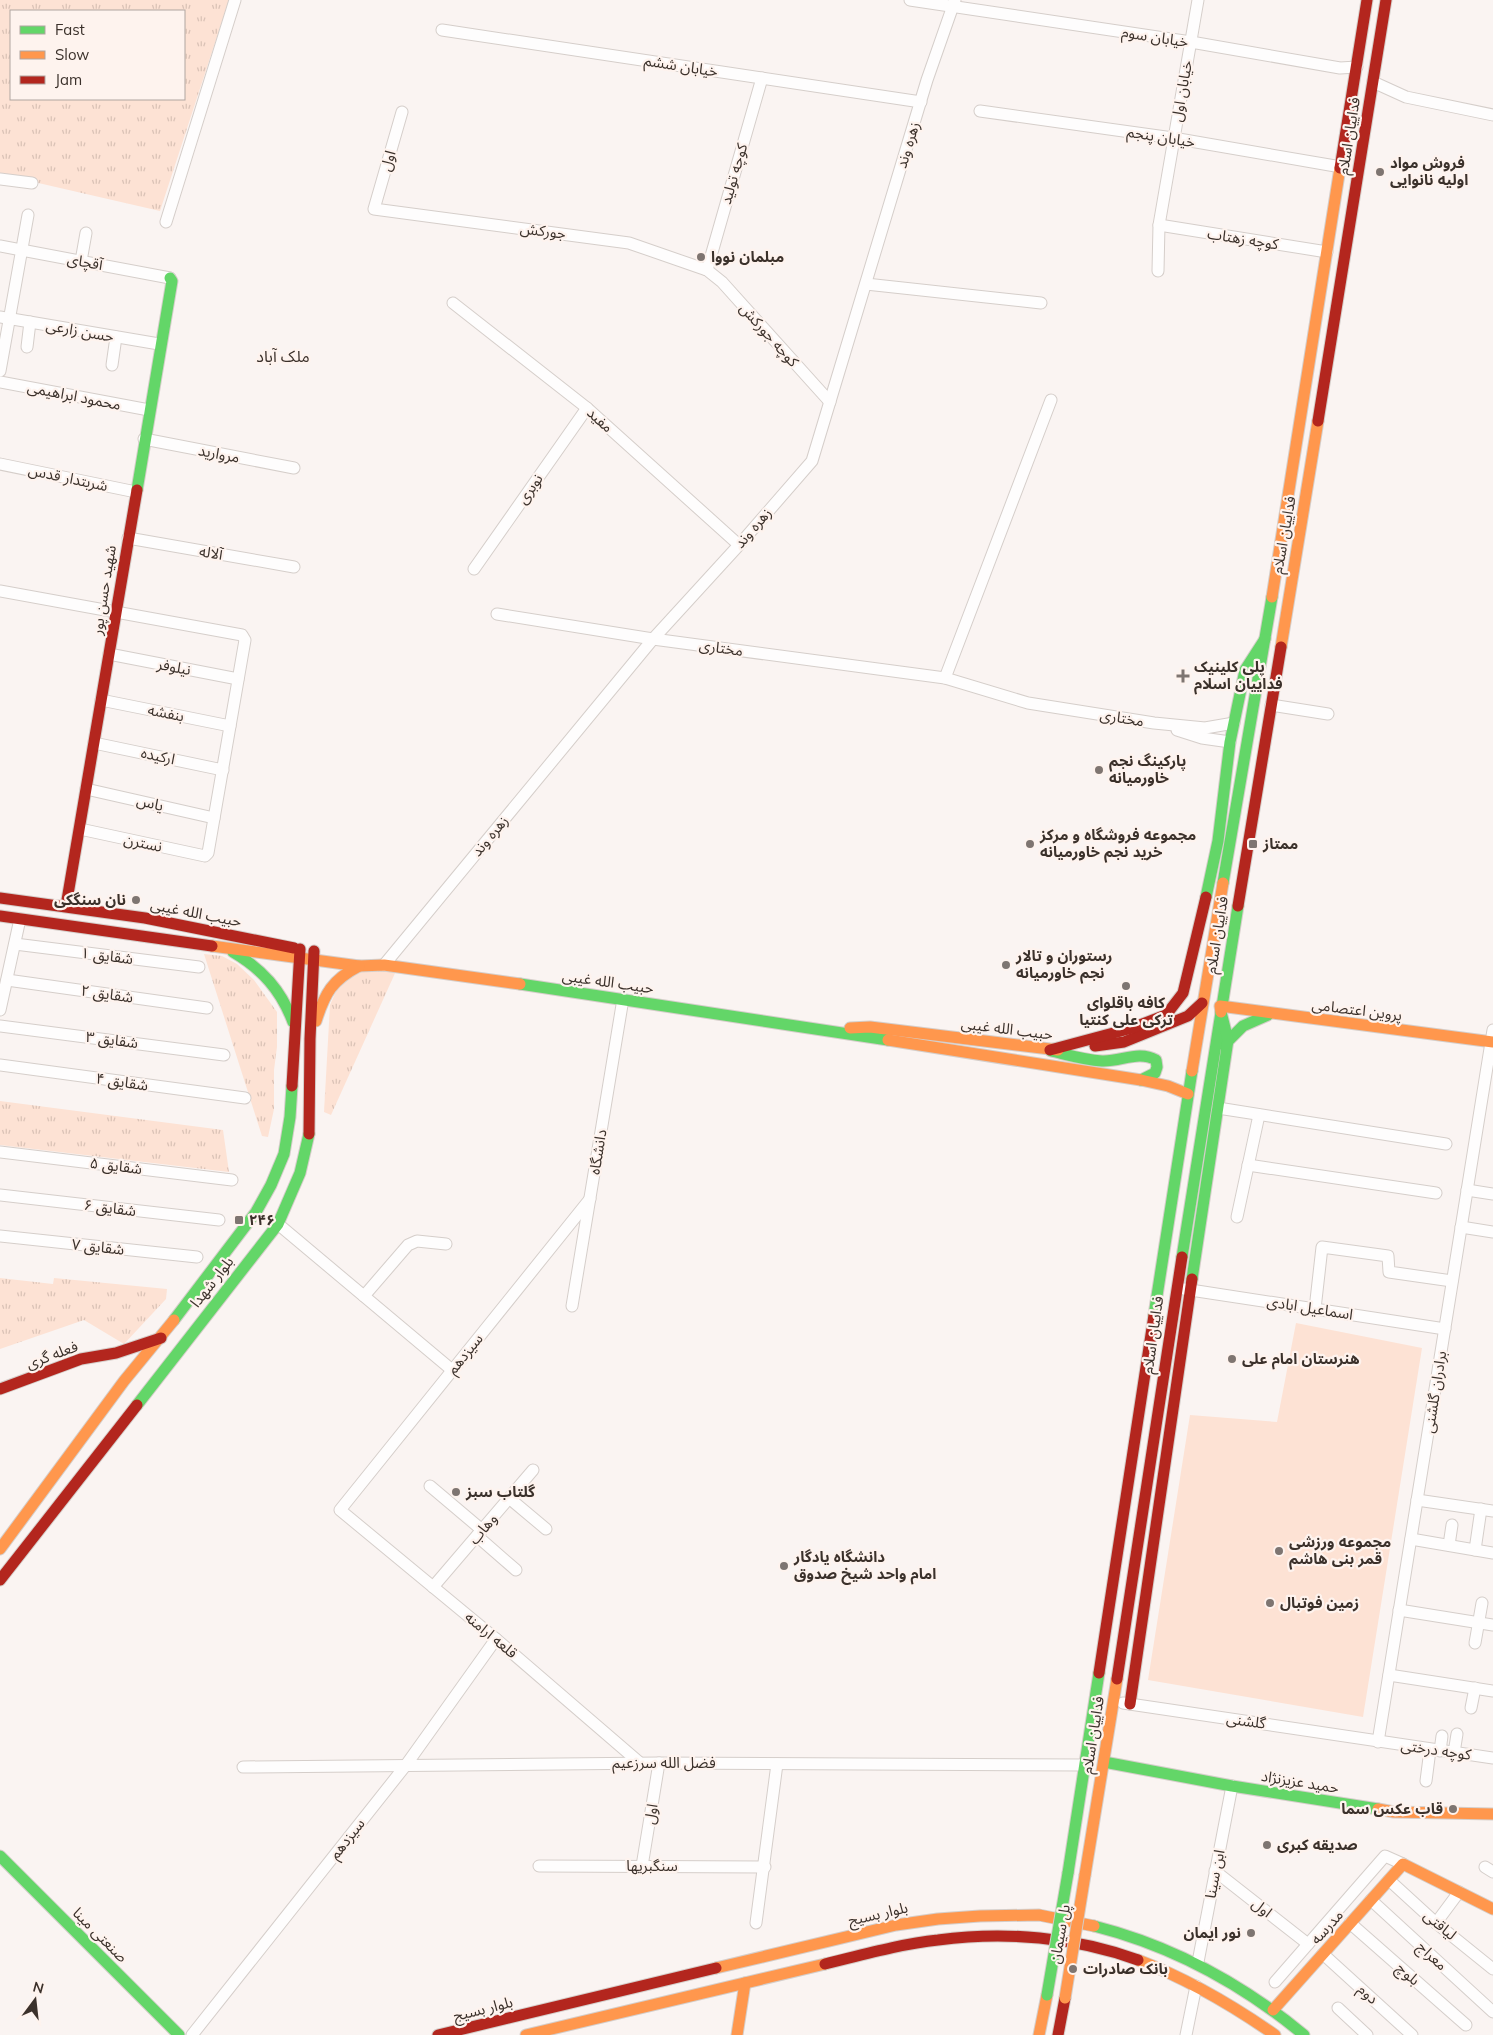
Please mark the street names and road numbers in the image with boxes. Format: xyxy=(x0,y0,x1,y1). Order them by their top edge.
street label: خیابان سوم xyxy=(1120,22,1190,53)
street label: خیابان ششم xyxy=(643,50,719,83)
street label: خیابان اول xyxy=(1167,59,1196,123)
street label: فداییان اسلام xyxy=(1333,95,1366,176)
street label: زهره وند xyxy=(891,119,924,170)
street label: خیابان پنجم xyxy=(1125,122,1197,153)
street label: کوچه تولید xyxy=(716,140,752,207)
street label: اول xyxy=(376,148,400,173)
street label: جورکش xyxy=(519,218,567,243)
street label: کوچه زهتاب xyxy=(1206,224,1281,255)
street label: آقچای xyxy=(66,249,105,275)
street label: کوچه جورکش xyxy=(735,299,804,372)
street label: حسن زارعی xyxy=(45,315,116,346)
street label: محمود ابراهیمی xyxy=(26,377,122,414)
street label: مفید xyxy=(583,403,617,436)
street label: مروارید xyxy=(197,440,241,467)
street label: شربتدار قدس xyxy=(27,460,110,495)
street label: نوبری xyxy=(512,470,547,507)
street label: فداییان اسلام xyxy=(1267,494,1302,576)
street label: زهره وند xyxy=(730,503,775,552)
street label: آلاله xyxy=(198,541,225,564)
street label: شهید حسن پور xyxy=(87,544,121,637)
street label: مختاری xyxy=(698,635,744,660)
street label: نیلوفر xyxy=(155,654,193,679)
street label: بنفشه xyxy=(146,700,186,725)
street label: مختاری xyxy=(1099,705,1145,730)
street label: ارکیده xyxy=(139,743,177,768)
street label: یاس xyxy=(135,790,165,815)
street label: زهره وند xyxy=(467,811,512,860)
street label: نسترن xyxy=(122,829,164,856)
street label: حبیب الله غیبی xyxy=(149,894,243,931)
street label: فداییان اسلام xyxy=(1201,894,1234,975)
street label: شقایق ۱ xyxy=(80,943,135,969)
street label: حبیب الله غیبی xyxy=(561,966,655,997)
street label: شقایق ۲ xyxy=(80,980,135,1008)
street label: پروین اعتصامی xyxy=(1311,995,1403,1026)
street label: حبیب الله غیبی xyxy=(960,1013,1054,1044)
street label: شقایق ۳ xyxy=(85,1027,140,1053)
street label: شقایق ۴ xyxy=(95,1068,150,1096)
street label: دانشگاه xyxy=(585,1128,610,1176)
street label: شقایق ۵ xyxy=(89,1153,144,1179)
street label: شقایق ۶ xyxy=(83,1195,138,1221)
street label: شقایق ۷ xyxy=(71,1234,125,1260)
street label: بلوار شهدا xyxy=(186,1252,237,1311)
street label: اسماعیل ابادی xyxy=(1266,1291,1354,1324)
street label: فداییان اسلام xyxy=(1138,1294,1169,1375)
street label: سیزدهم xyxy=(442,1329,488,1379)
street label: فعله گری xyxy=(23,1336,81,1373)
street label: برادران گلشنی xyxy=(1419,1350,1450,1434)
street label: وهاب xyxy=(464,1509,501,1548)
street label: قلعه ارامنه xyxy=(461,1607,522,1662)
street label: فداییان اسلام xyxy=(1077,1694,1110,1775)
street label: گلشنی xyxy=(1225,1708,1268,1733)
street label: کوچه درختی xyxy=(1400,1735,1473,1765)
street label: فضل الله سرزعیم xyxy=(612,1753,716,1774)
street label: حمید عزیزنژاد xyxy=(1260,1766,1340,1797)
street label: اول xyxy=(639,1802,662,1826)
street label: سیزدهم xyxy=(325,1814,370,1864)
street label: ابن سینا xyxy=(1200,1848,1229,1900)
street label: سنگبریها xyxy=(626,1856,678,1875)
street label: اول xyxy=(1248,1894,1276,1921)
street label: بلوار بسیج xyxy=(846,1897,910,1933)
street label: صنعتی مینا xyxy=(69,1903,132,1966)
street label: پل سیمان xyxy=(1045,1903,1075,1965)
street label: مدرسه xyxy=(1306,1905,1347,1948)
street label: لیاقتی xyxy=(1420,1905,1461,1944)
street label: معراج xyxy=(1411,1937,1451,1977)
street label: بلوچ xyxy=(1390,1958,1424,1991)
street label: دوم xyxy=(1353,1979,1383,2009)
street label: بلوار بسیج xyxy=(451,1992,515,2028)

